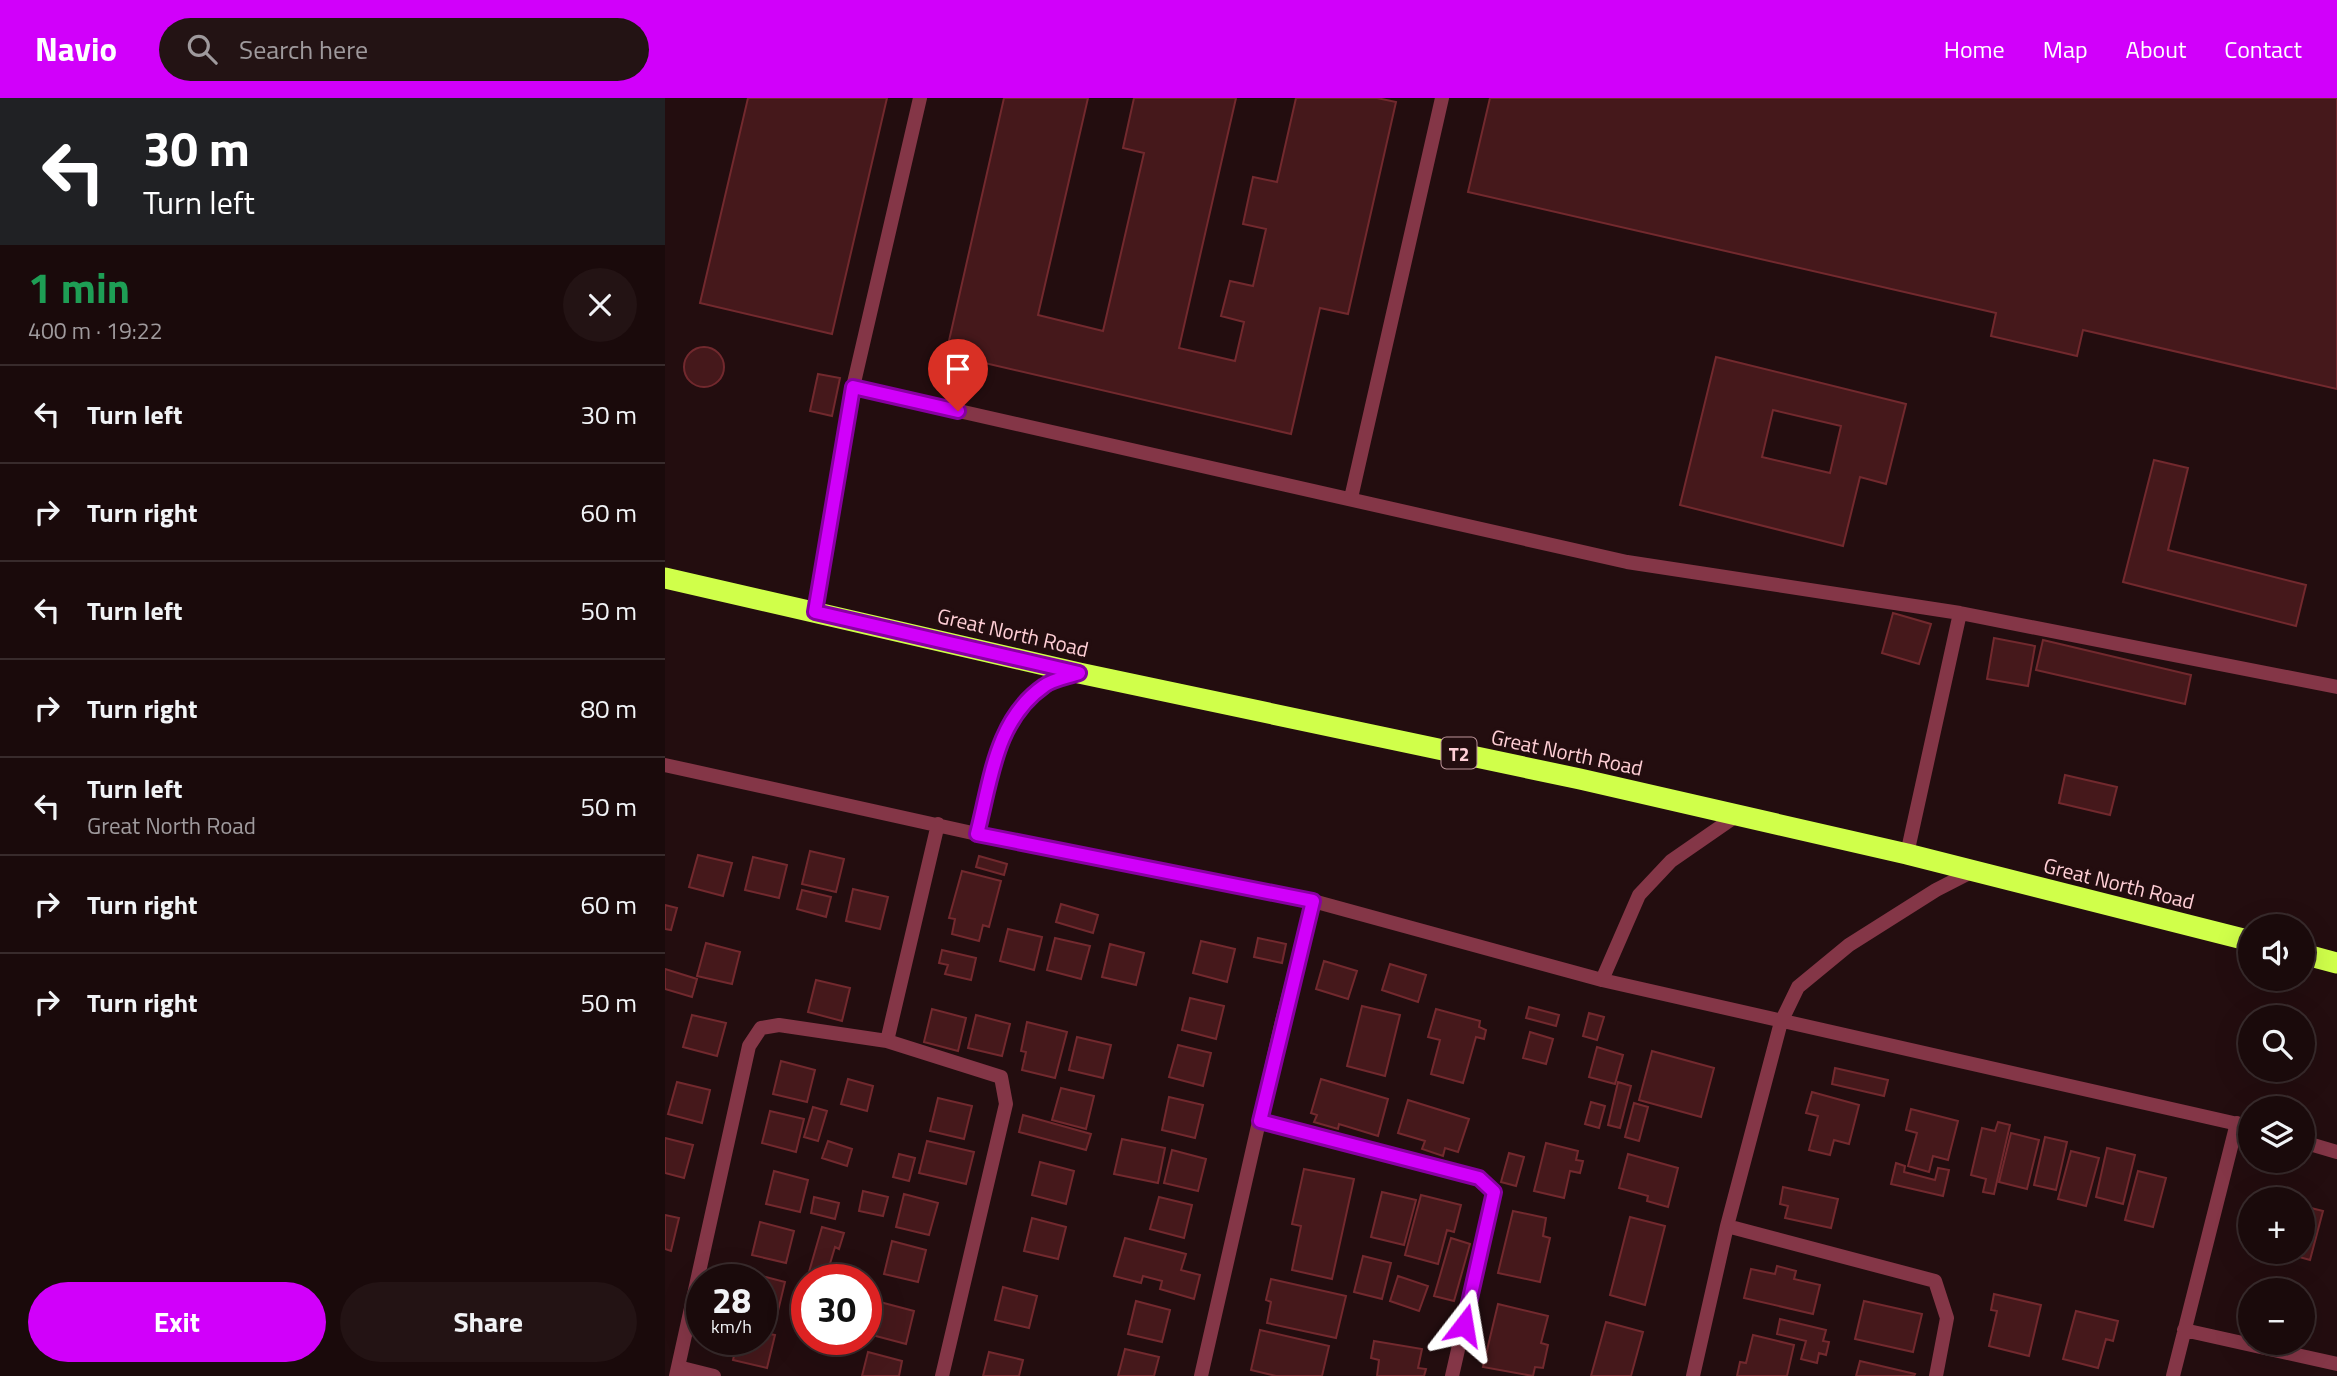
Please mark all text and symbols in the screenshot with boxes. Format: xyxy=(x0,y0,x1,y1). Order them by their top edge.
search box xyxy=(159,18,649,81)
text: Navio xyxy=(35,24,117,74)
icon: search xyxy=(183,30,221,68)
text: Search here xyxy=(239,30,368,69)
text: Home xyxy=(1944,31,2005,67)
text: Map xyxy=(2043,31,2088,67)
text: About xyxy=(2126,31,2186,67)
text: Contact xyxy=(2224,31,2302,67)
text: 30 m xyxy=(143,110,250,185)
icon: left xyxy=(28,126,119,217)
text: Turn left xyxy=(143,178,255,226)
text: 1 min xyxy=(28,255,130,319)
button: close xyxy=(563,268,637,342)
text: 400 m · 19:22 xyxy=(28,313,163,348)
pin xyxy=(928,339,988,411)
icon: arrive xyxy=(939,350,977,388)
icon: left xyxy=(28,395,66,433)
text: Turn left xyxy=(87,395,182,434)
text: 30 m xyxy=(580,395,637,434)
icon: right xyxy=(28,493,66,531)
text: Turn right xyxy=(87,493,198,532)
text: 60 m xyxy=(580,493,637,532)
icon: left xyxy=(28,591,66,629)
text: Turn left xyxy=(87,591,182,630)
text: 50 m xyxy=(580,591,637,630)
street label: Great North Road xyxy=(934,599,1092,665)
icon: right xyxy=(28,689,66,727)
text: Turn right xyxy=(87,689,198,728)
text: 80 m xyxy=(580,689,637,728)
street label: Great North Road xyxy=(1488,720,1646,784)
road number: T2 xyxy=(1441,738,1477,768)
text: Turn left xyxy=(87,769,182,808)
icon: left xyxy=(28,787,66,825)
text: 50 m xyxy=(580,787,637,826)
text: Great North Road xyxy=(87,808,256,843)
street label: Great North Road xyxy=(2040,849,2198,917)
icon: right xyxy=(28,885,66,923)
text: Turn right xyxy=(87,885,198,924)
text: 60 m xyxy=(580,885,637,924)
map controls xyxy=(2238,914,2315,1355)
button: sound xyxy=(2238,914,2315,991)
icon: right xyxy=(28,983,66,1021)
text: Turn right xyxy=(87,983,198,1022)
text: 50 m xyxy=(580,983,637,1022)
button: search xyxy=(2238,1005,2315,1082)
button: layers xyxy=(2238,1096,2315,1173)
button: + xyxy=(2238,1187,2315,1264)
speed limit sign: 30 xyxy=(791,1264,882,1355)
text: 28 xyxy=(712,1273,751,1327)
button: − xyxy=(2238,1278,2315,1355)
button: Exit xyxy=(28,1282,326,1362)
button: Share xyxy=(340,1282,637,1362)
position arrow xyxy=(1427,1288,1501,1362)
text: km/h xyxy=(711,1313,752,1340)

